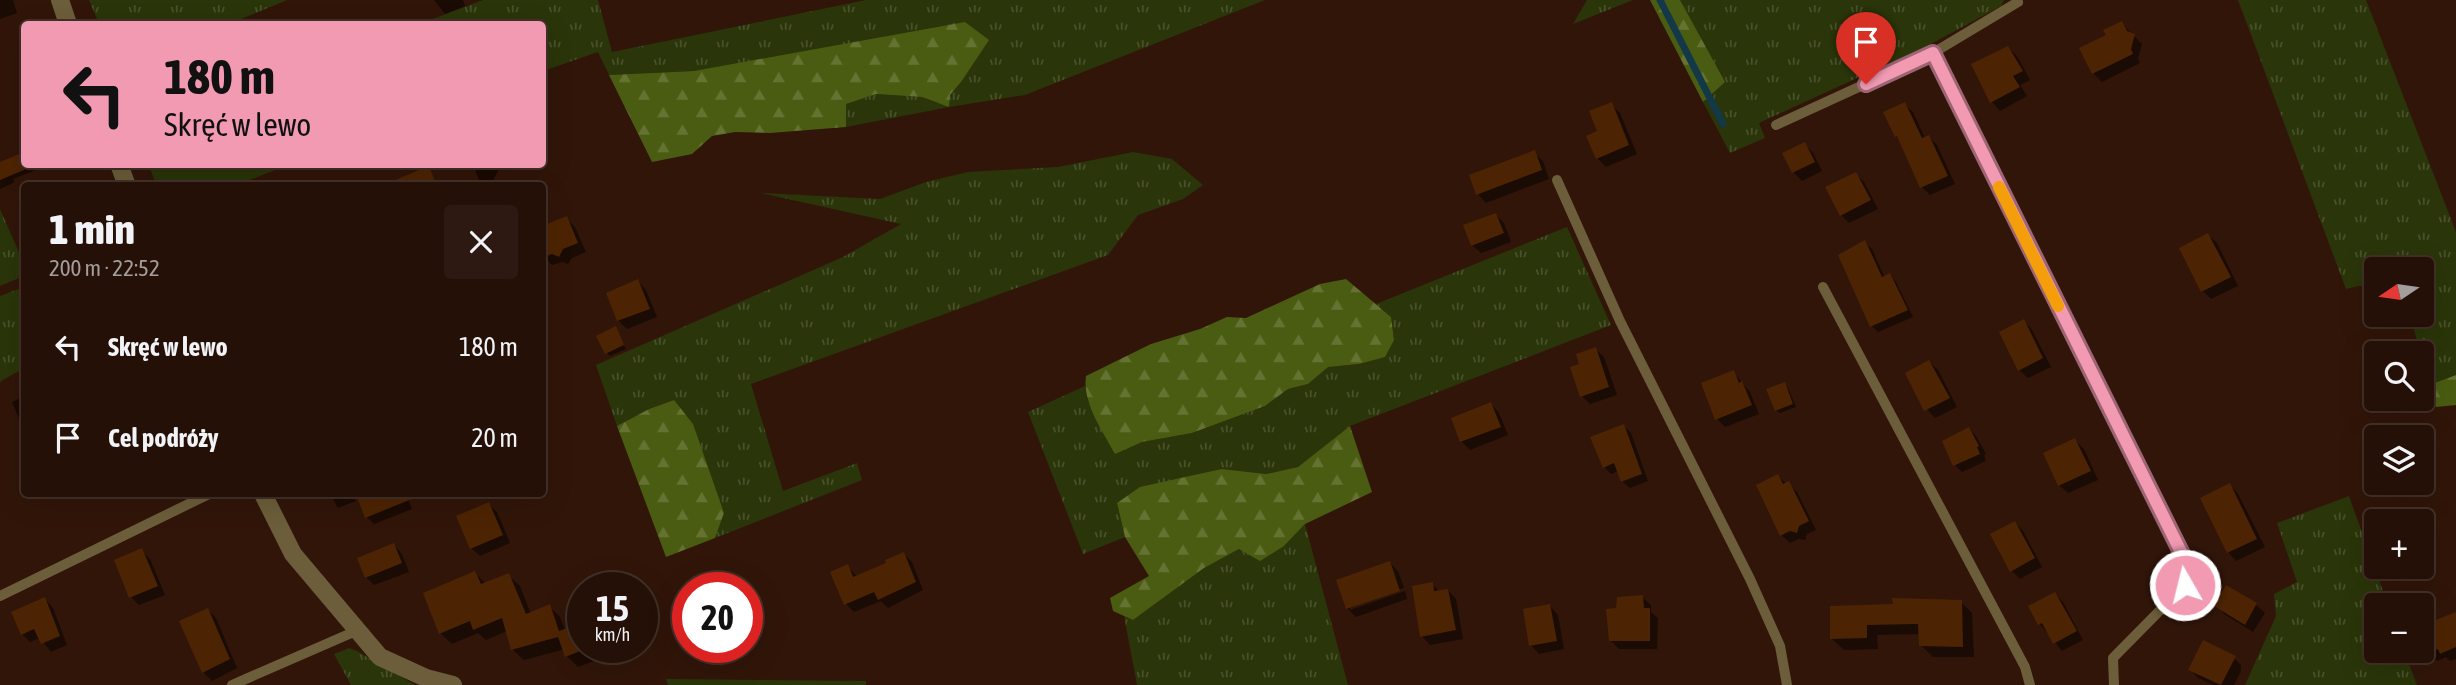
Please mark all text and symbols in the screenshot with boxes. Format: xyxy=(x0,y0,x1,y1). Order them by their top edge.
pin xyxy=(1836,12.0,1896,84)
icon: arrive xyxy=(1847,23,1885,61)
text: 180 m xyxy=(164,48,275,104)
icon: left xyxy=(49,49,140,140)
text: Skręć w lewo xyxy=(164,106,311,143)
text: 1 min xyxy=(49,205,135,253)
button: close xyxy=(444,205,518,279)
text: 200 m · 22:52 xyxy=(49,255,160,281)
north arrow xyxy=(2364,257,2434,327)
map controls xyxy=(2364,257,2434,663)
icon: left xyxy=(49,328,87,366)
text: Skręć w lewo xyxy=(108,332,228,362)
text: 180 m xyxy=(459,332,518,362)
button: search xyxy=(2364,341,2434,411)
icon: arrive xyxy=(49,419,87,457)
text: Cel podróży xyxy=(108,423,219,453)
text: 20 m xyxy=(471,423,518,453)
button: layers xyxy=(2364,425,2434,495)
button: + xyxy=(2364,509,2434,579)
position arrow xyxy=(2148,548,2222,622)
speed limit sign: 20 xyxy=(672,572,763,663)
text: 15 xyxy=(596,588,629,628)
button: − xyxy=(2364,593,2434,663)
text: km/h xyxy=(595,624,630,645)

